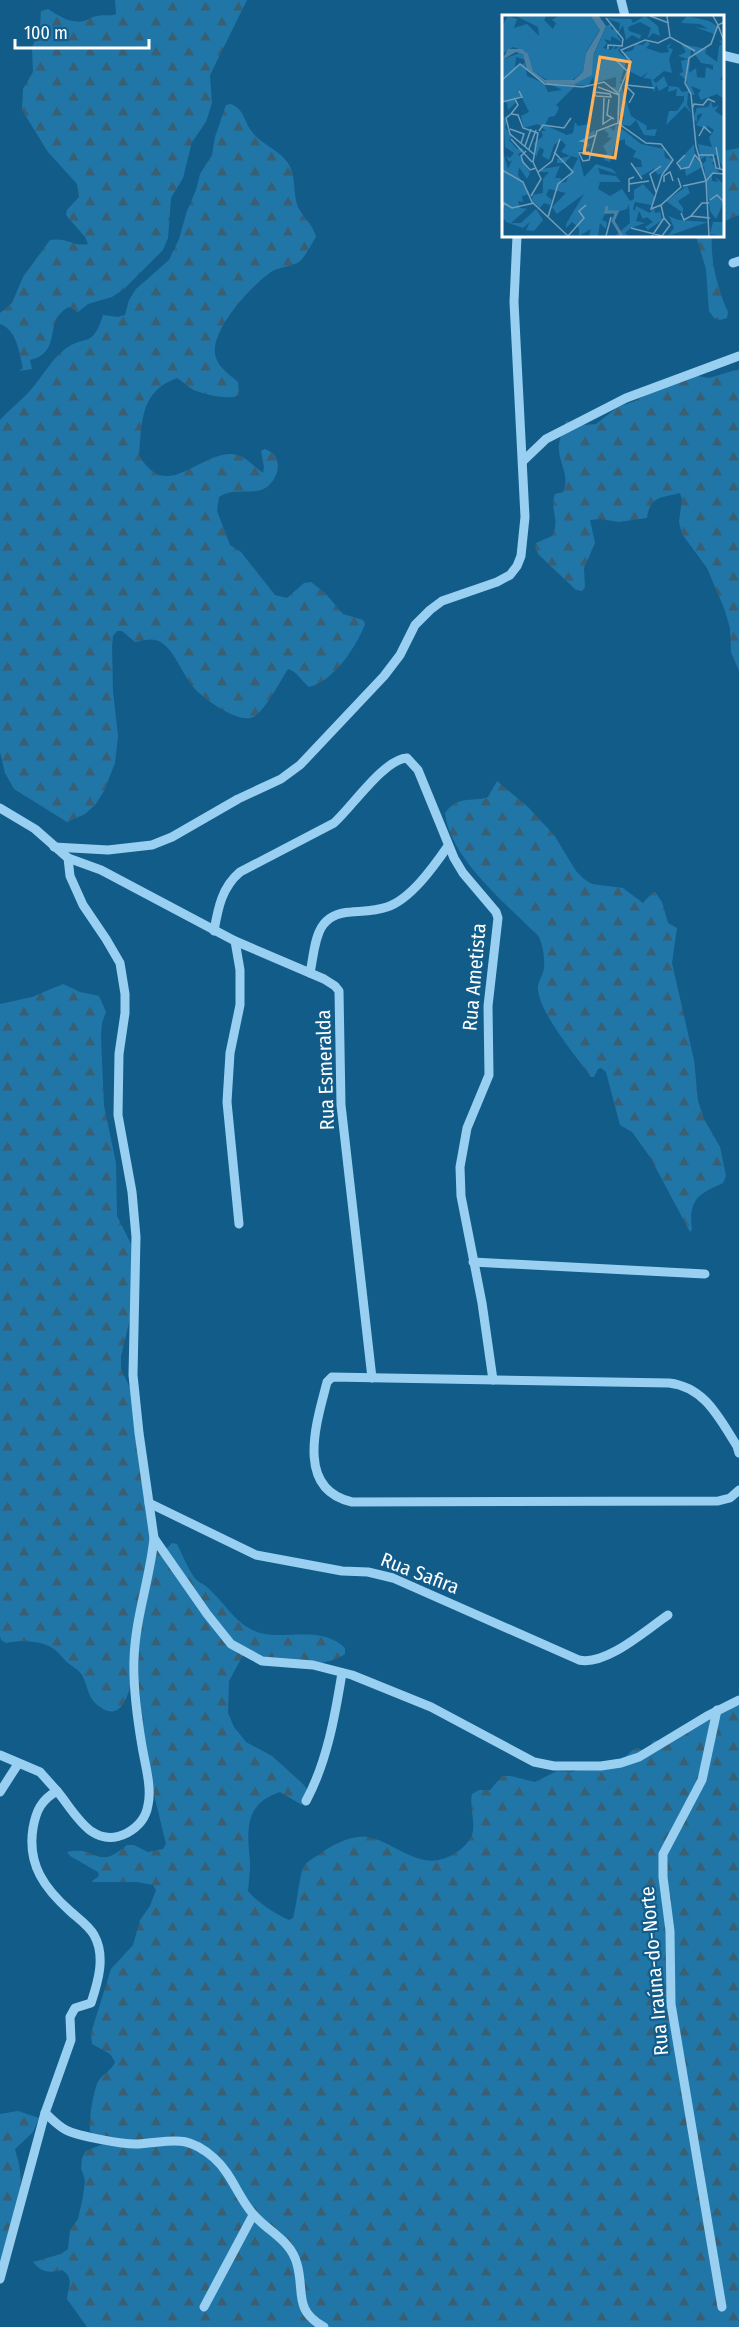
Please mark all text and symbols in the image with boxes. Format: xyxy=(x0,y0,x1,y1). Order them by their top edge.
scale bar xyxy=(15,12,148,50)
inset map xyxy=(502,15,724,237)
text: 100 m xyxy=(24,22,68,44)
street label: Rua Ametista xyxy=(457,922,491,1032)
street label: Rua Esmeralda xyxy=(311,1009,339,1131)
street label: Rua Safira xyxy=(377,1547,463,1599)
street label: Rua Iraúna-do-Norte xyxy=(635,1885,673,2057)

